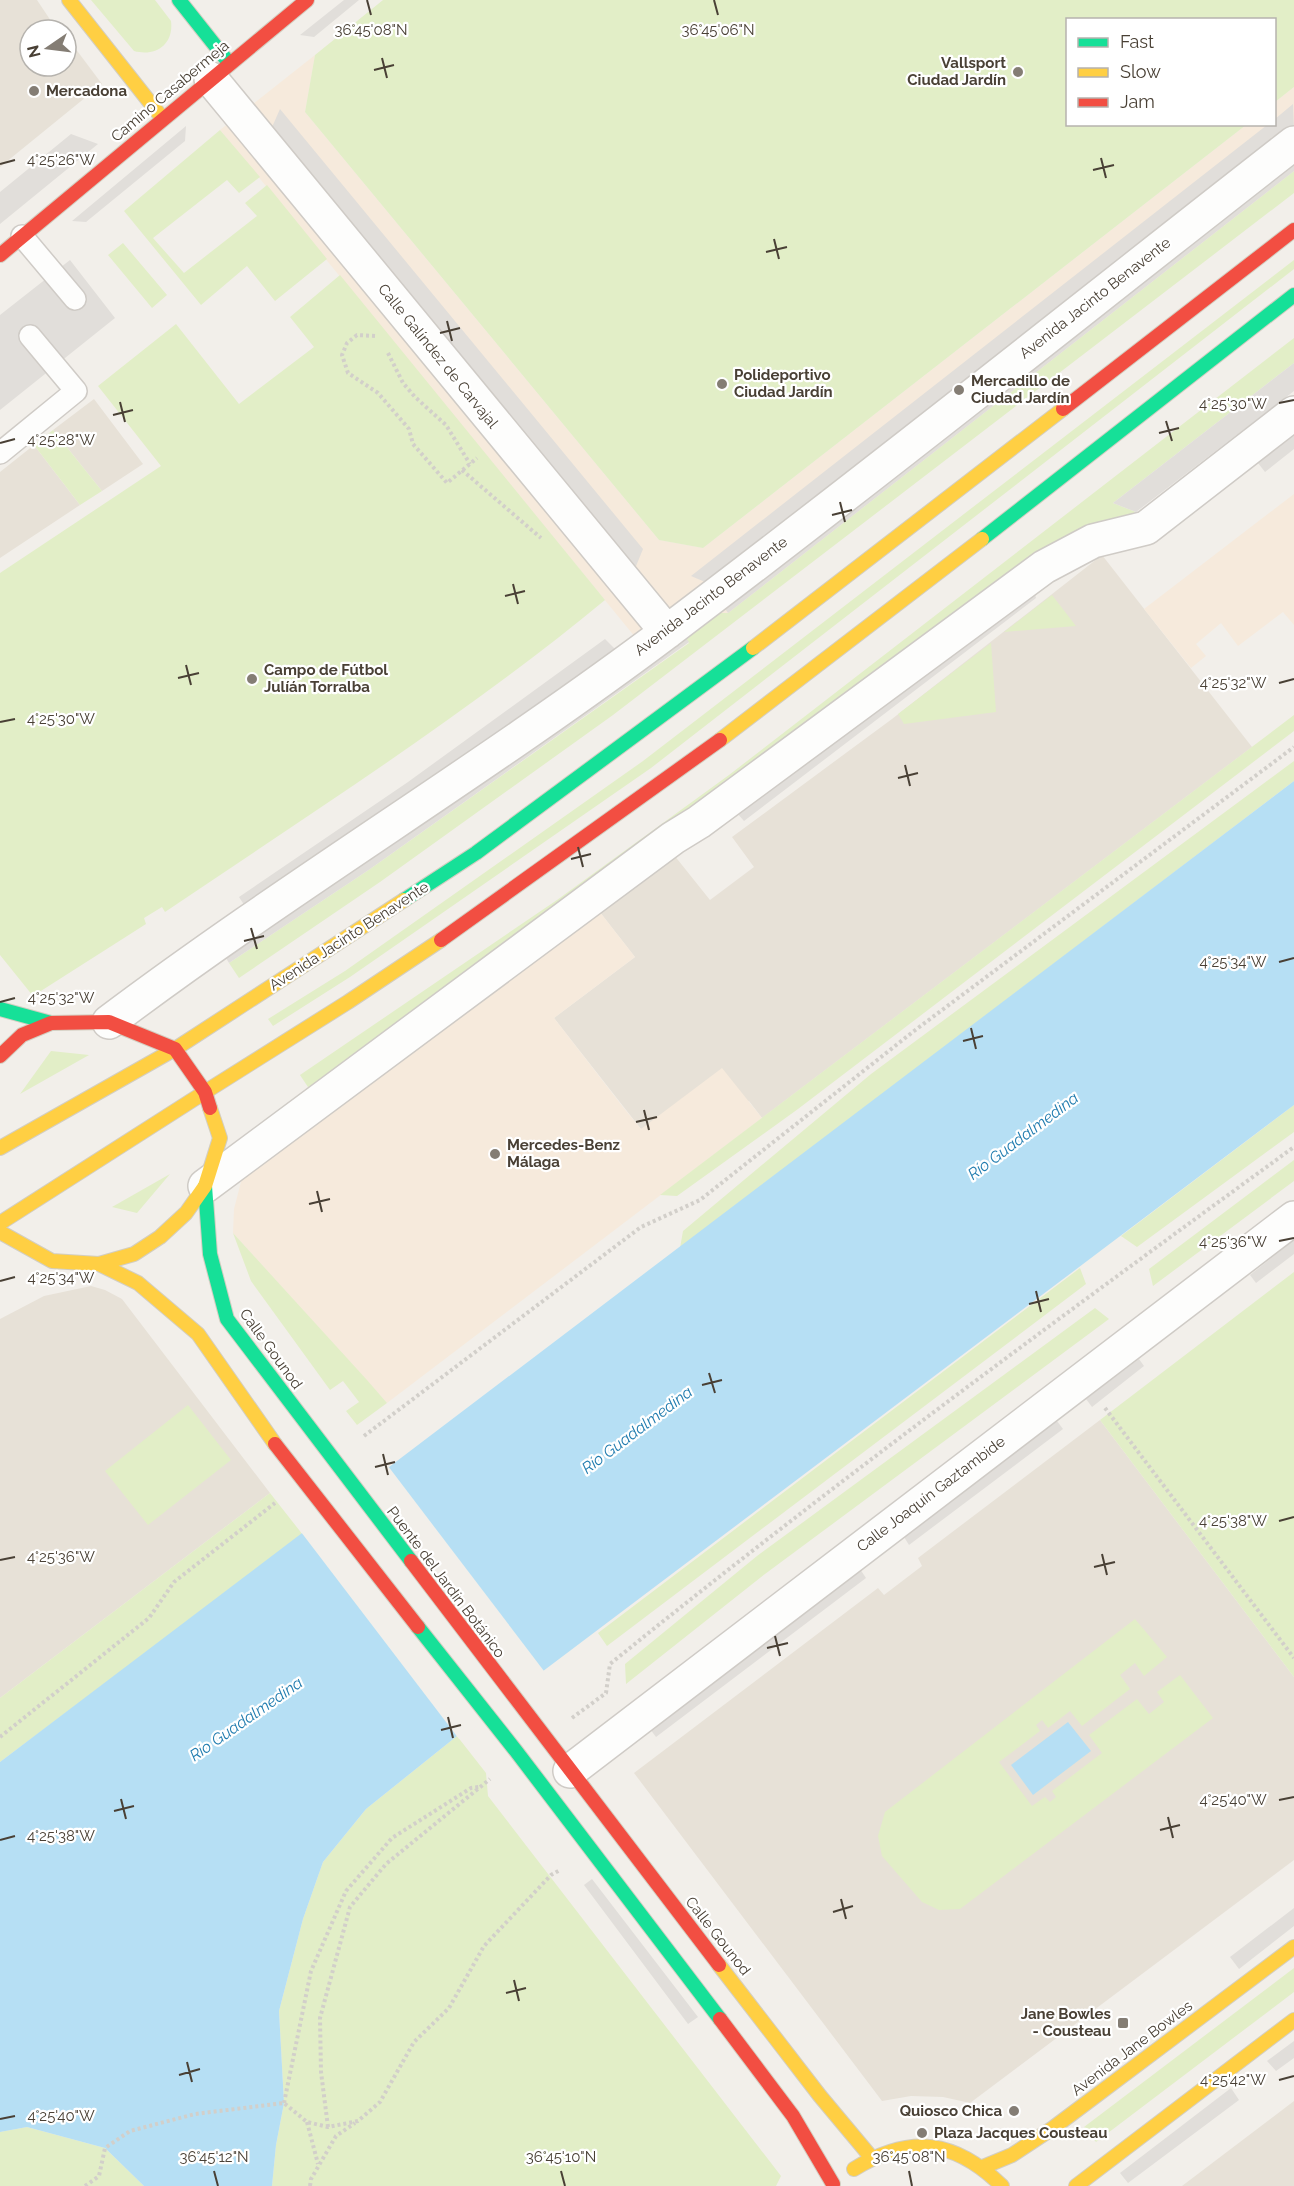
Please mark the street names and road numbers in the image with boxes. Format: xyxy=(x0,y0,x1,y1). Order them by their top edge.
street label: Camino Casabermeja xyxy=(107,36,233,146)
street label: Avenida Jacinto Benavente xyxy=(1016,233,1174,363)
street label: Calle Galíndez de Carvajal xyxy=(374,280,502,433)
street label: Avenida Jacinto Benavente xyxy=(631,533,791,659)
street label: Avenida Jacinto Benavente xyxy=(266,878,432,994)
street label: Calle Gounod xyxy=(236,1305,306,1393)
street label: Calle Joaquín Gaztambide xyxy=(853,1432,1009,1556)
street label: Puente del Jardín Botánico xyxy=(383,1503,509,1661)
street label: Calle Gounod xyxy=(682,1893,754,1979)
street label: Avenida Jane Bowles xyxy=(1068,1997,1196,2099)

